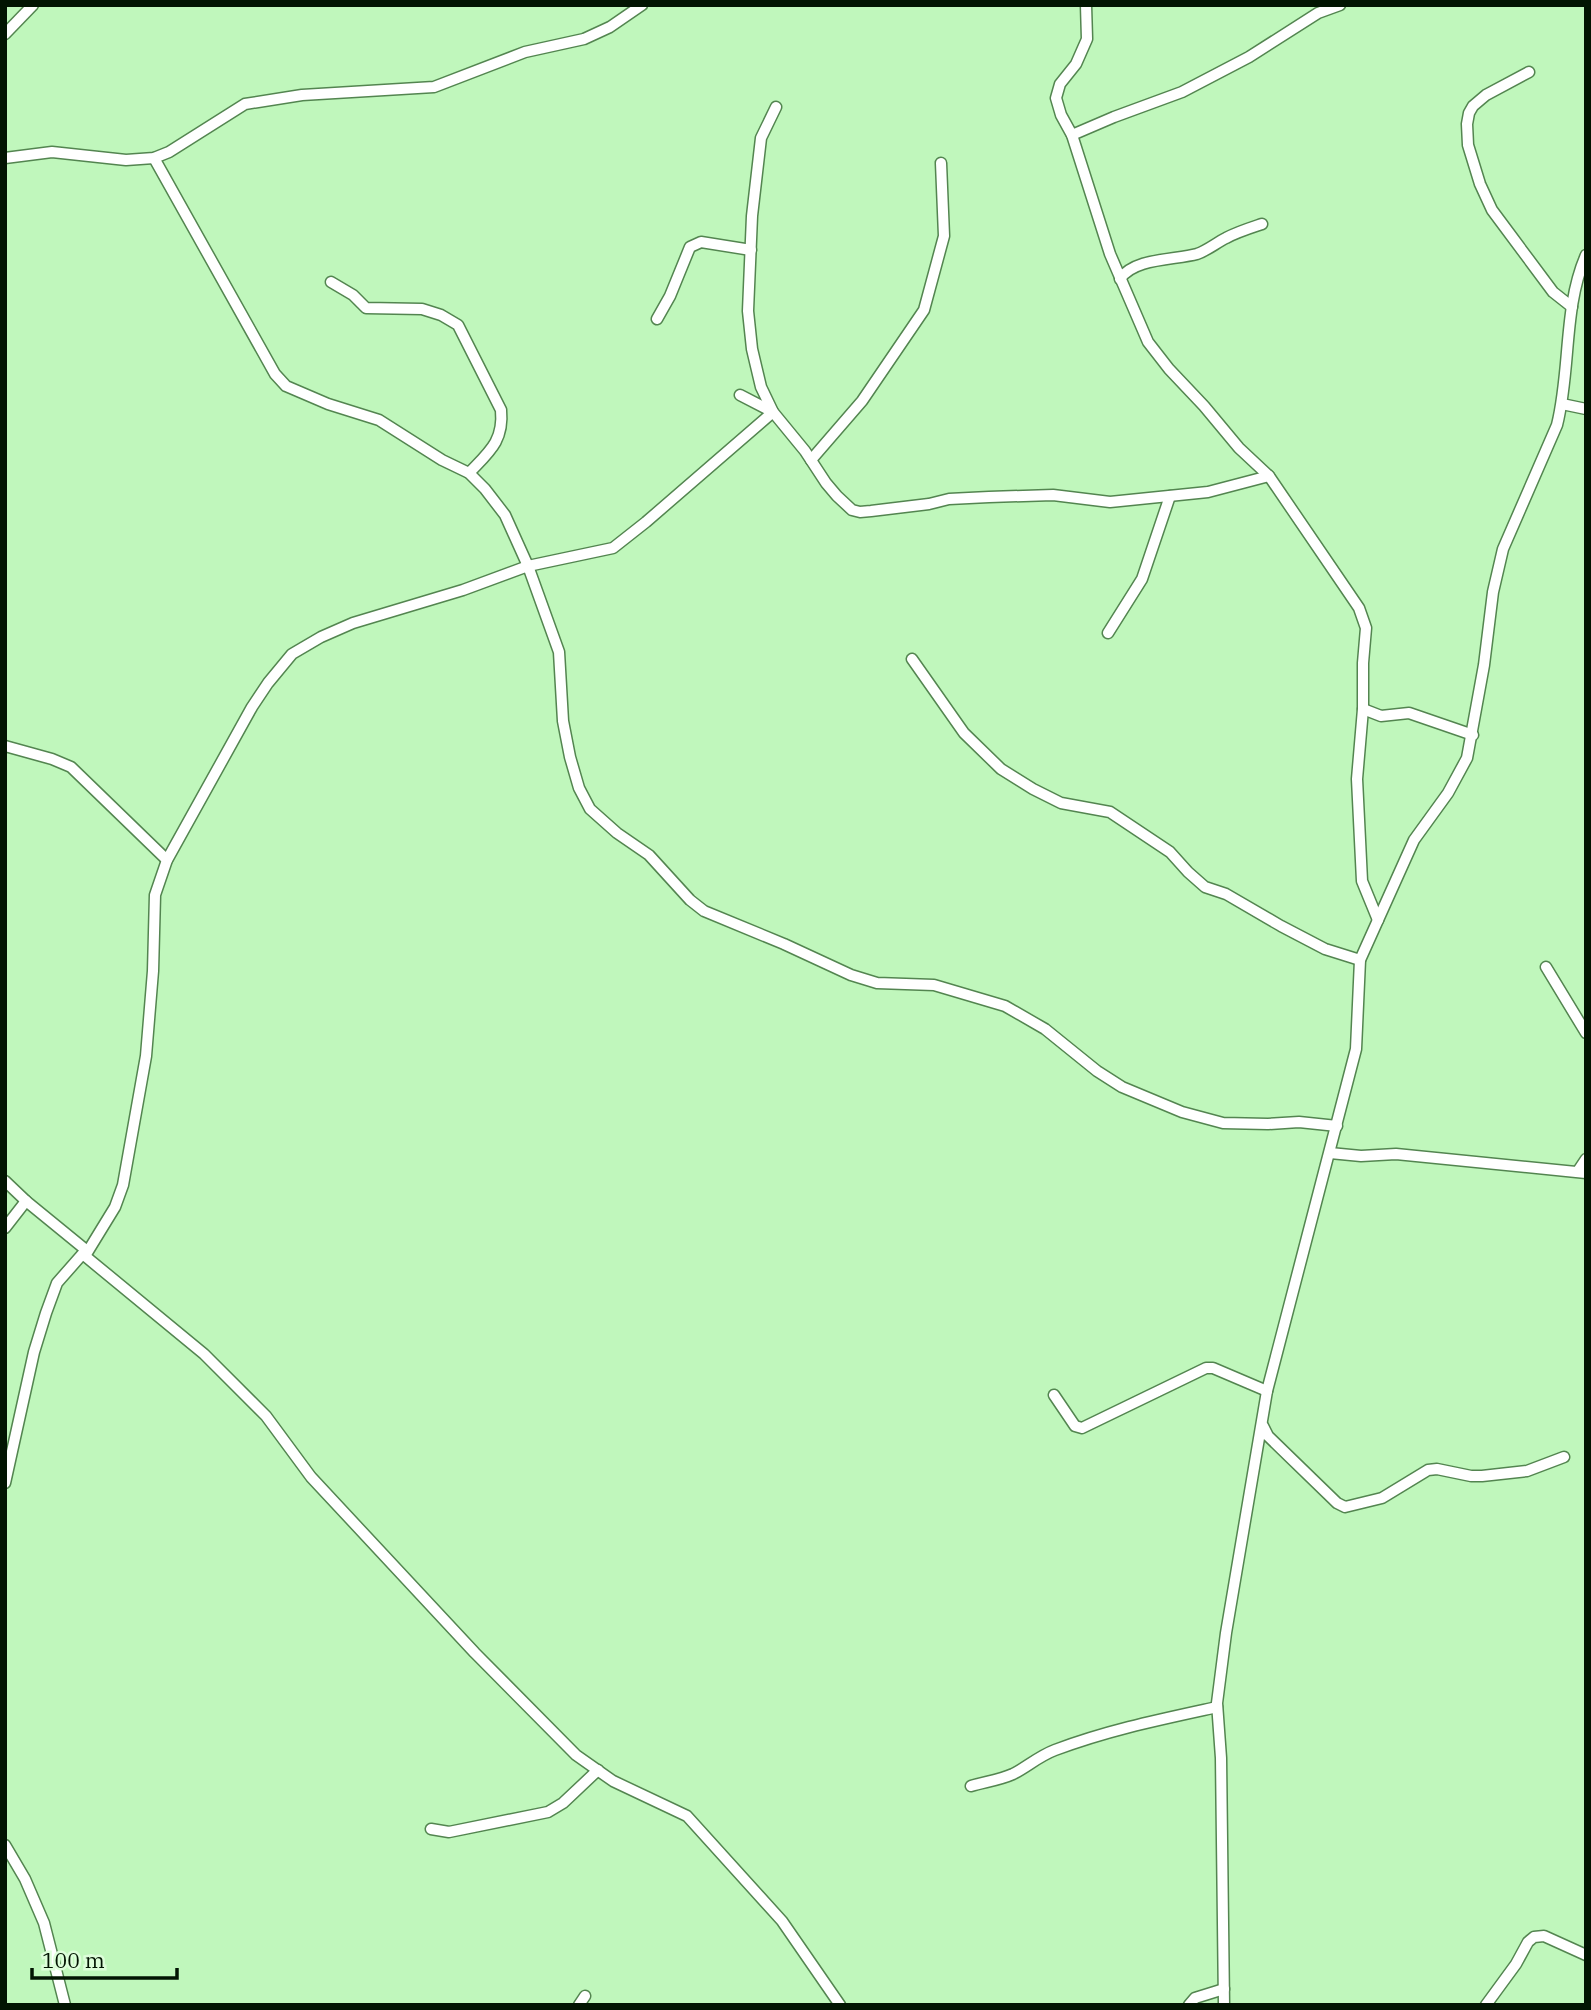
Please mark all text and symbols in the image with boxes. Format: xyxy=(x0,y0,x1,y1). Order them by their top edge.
scale bar xyxy=(32,1937,177,1981)
text: 100 m xyxy=(42,1946,105,1974)

